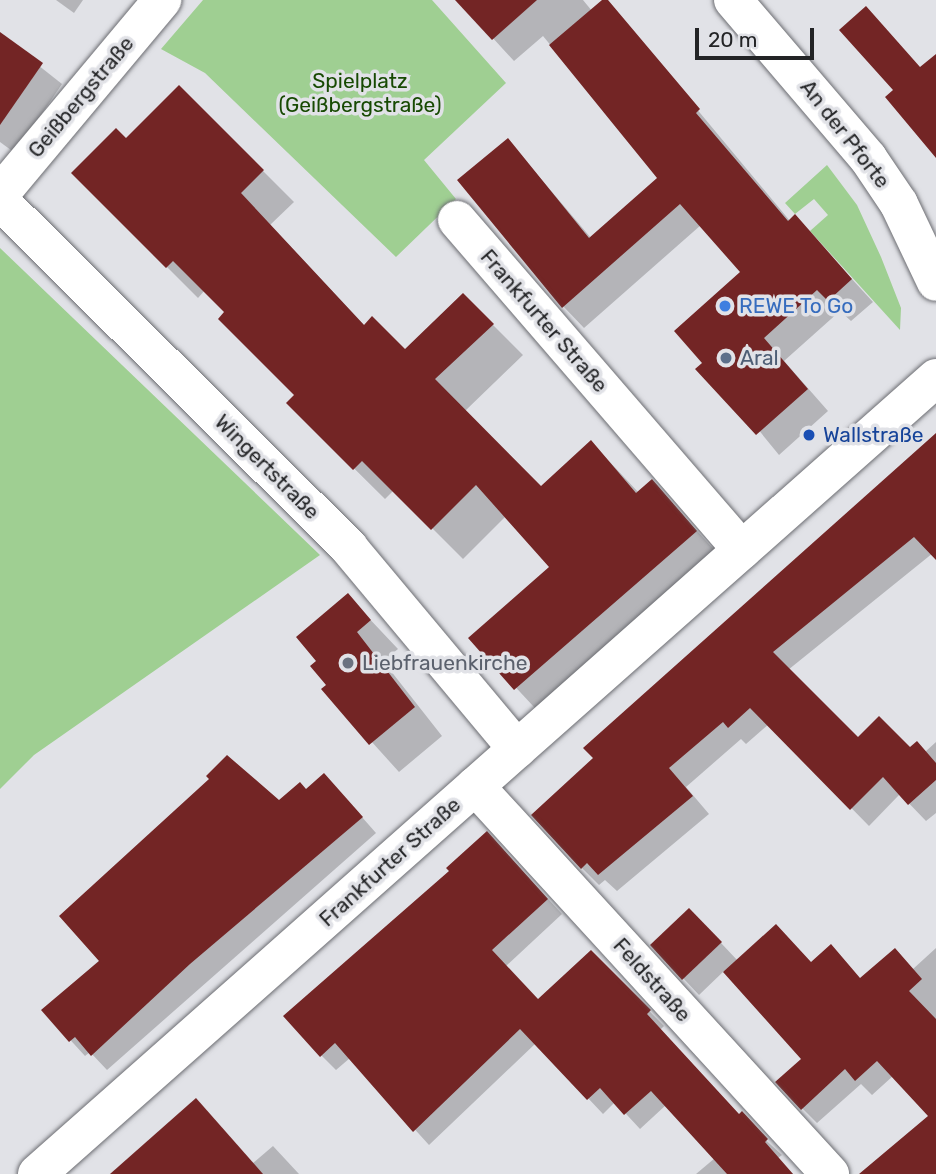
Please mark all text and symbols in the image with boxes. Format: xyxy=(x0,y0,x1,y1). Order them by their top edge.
scale bar xyxy=(698,14,817,58)
text: 20 m xyxy=(708,27,757,52)
street label: Geißbergstraße xyxy=(23,31,139,163)
park label: Spielplatz (Geißbergstraße) xyxy=(278,68,442,118)
street label: An der Pforte xyxy=(795,75,895,193)
street label: Frankfurter Straße xyxy=(475,244,613,398)
place label: REWE To Go xyxy=(739,293,854,319)
marker: REWE To Go xyxy=(717,298,733,314)
place label: Aral xyxy=(740,345,779,371)
marker: Aral xyxy=(718,350,734,366)
street label: Wingertstraße xyxy=(209,409,325,525)
place label: Wallstraße xyxy=(823,422,924,448)
marker: Wallstraße xyxy=(801,427,817,443)
place label: Liebfrauenkirche xyxy=(362,650,527,676)
marker: Liebfrauenkirche xyxy=(340,655,356,671)
street label: Frankfurter Straße xyxy=(314,792,466,932)
street label: Feldstraße xyxy=(608,933,696,1027)

